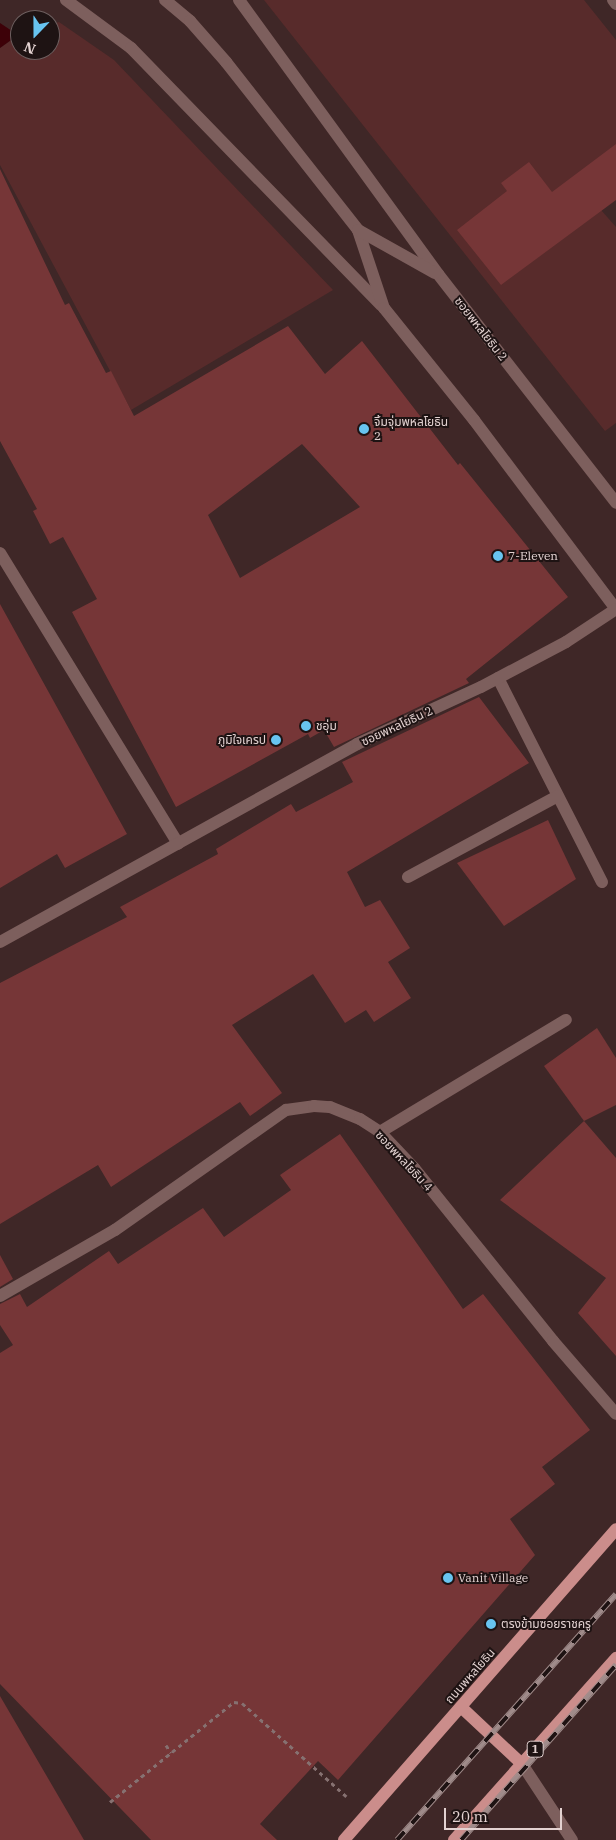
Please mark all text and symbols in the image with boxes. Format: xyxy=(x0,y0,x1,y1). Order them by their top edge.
north arrow xyxy=(10,10,60,60)
text: N xyxy=(21,38,38,58)
street label: ซอยพหลโยธิน 2 xyxy=(452,294,510,364)
place label: จิ้มจุ่มพหลโยธิน 2 xyxy=(374,415,448,443)
marker: จิ้มจุ่มพหลโยธิน 2 xyxy=(358,423,370,435)
place label: 7-Eleven xyxy=(508,549,558,563)
marker: 7-Eleven xyxy=(492,550,504,562)
street label: ซอยพหลโยธิน 2 xyxy=(359,703,435,749)
place label: ชอุ่ม xyxy=(316,719,337,733)
marker: ชอุ่ม xyxy=(300,720,312,732)
place label: ภูมิใจเครป xyxy=(218,733,266,747)
marker: ภูมิใจเครป xyxy=(270,734,282,746)
street label: ซอยพหลโยธิน 4 xyxy=(372,1128,436,1194)
place label: Vanit Village xyxy=(458,1571,528,1585)
marker: Vanit Village xyxy=(442,1572,454,1584)
place label: ตรงข้ามซอยราชครู xyxy=(501,1617,591,1631)
marker: ตรงข้ามซอยราชครู xyxy=(485,1618,497,1630)
street label: ถนนพหลโยธิน xyxy=(442,1645,498,1707)
road number: 1 xyxy=(526,1740,544,1758)
scale bar xyxy=(446,1798,564,1830)
text: 20 m xyxy=(452,1807,488,1826)

